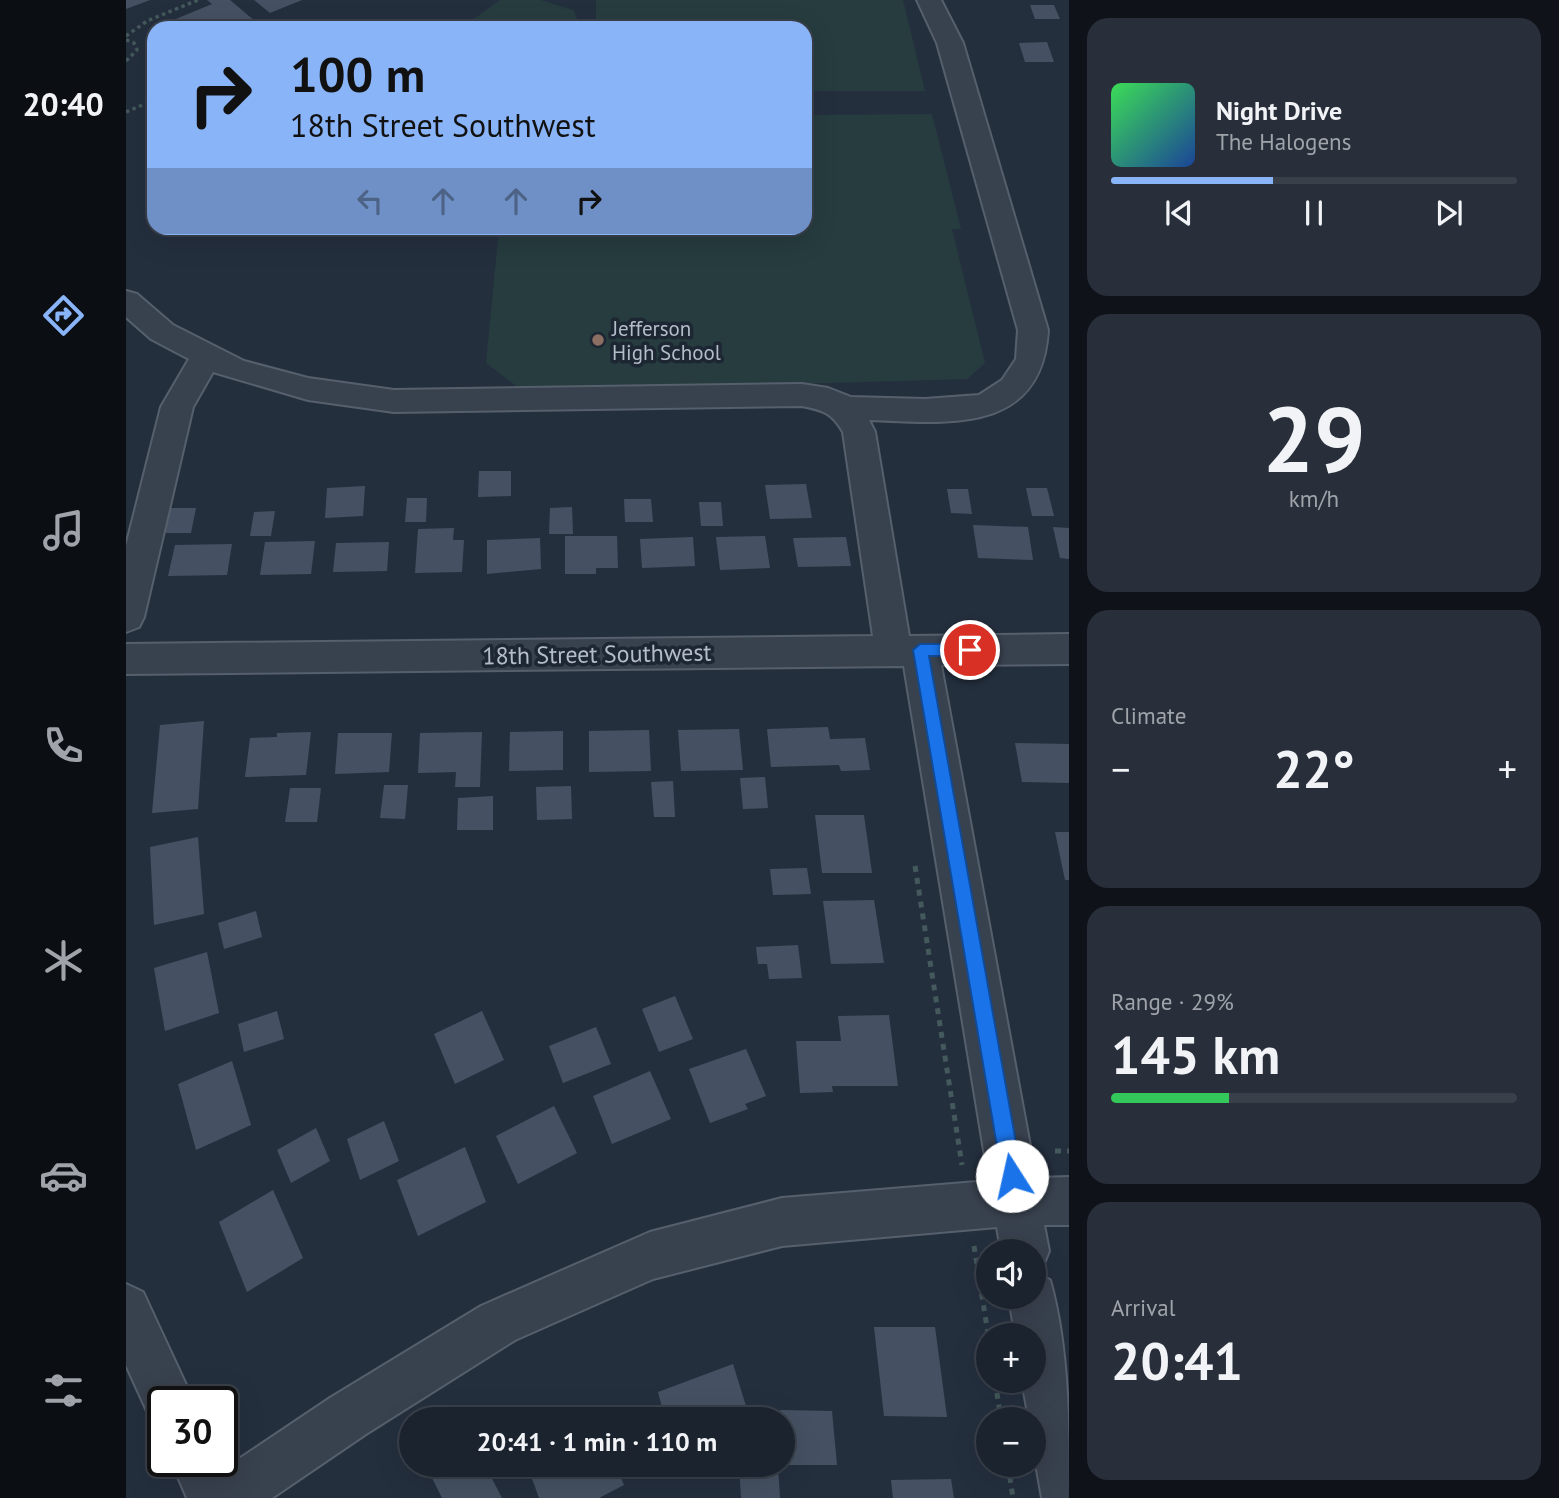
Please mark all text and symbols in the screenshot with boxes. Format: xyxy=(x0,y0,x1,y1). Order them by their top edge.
text: 100 m xyxy=(290,42,425,106)
icon: right xyxy=(175,49,266,140)
text: 20:40 xyxy=(22,83,104,125)
text: Night Drive xyxy=(1216,94,1342,127)
text: 18th Street Southwest xyxy=(290,104,596,146)
text: The Halogens xyxy=(1216,127,1351,156)
icon: left xyxy=(351,182,389,220)
icon: ahead xyxy=(424,182,462,220)
icon: ahead xyxy=(497,182,535,220)
icon: right xyxy=(570,182,608,220)
icon: previous xyxy=(1160,194,1198,232)
icon: pause xyxy=(1295,194,1333,232)
icon: next xyxy=(1430,194,1468,232)
icon: directions xyxy=(39,291,88,340)
place label: Jefferson High School xyxy=(611,315,721,366)
marker: Jefferson High School xyxy=(590,332,606,348)
text: 29 xyxy=(1262,379,1366,497)
text: km/h xyxy=(1289,484,1339,513)
icon: music xyxy=(39,506,88,555)
pin xyxy=(940,620,1000,680)
icon: arrive xyxy=(951,631,989,669)
street label: 18th Street Southwest xyxy=(482,637,712,671)
text: Climate xyxy=(1111,701,1186,730)
icon: phone xyxy=(39,721,88,770)
text: 22° xyxy=(1273,735,1355,802)
text: − xyxy=(1111,744,1130,793)
text: + xyxy=(1498,744,1517,793)
icon: climate xyxy=(39,936,88,985)
text: Range · 29% xyxy=(1111,987,1234,1016)
text: 145 km xyxy=(1111,1021,1280,1088)
position arrow xyxy=(975,1139,1049,1213)
icon: car xyxy=(39,1151,88,1200)
map controls xyxy=(976,1239,1046,1477)
button: sound xyxy=(976,1239,1046,1309)
text: Arrival xyxy=(1111,1293,1175,1322)
button: + xyxy=(976,1323,1046,1393)
text: 20:41 xyxy=(1111,1327,1243,1394)
icon: filters xyxy=(39,1366,88,1415)
speed limit sign: 30 xyxy=(147,1386,238,1477)
button: − xyxy=(976,1407,1046,1477)
text: 20:41 · 1 min · 110 m xyxy=(477,1425,717,1458)

